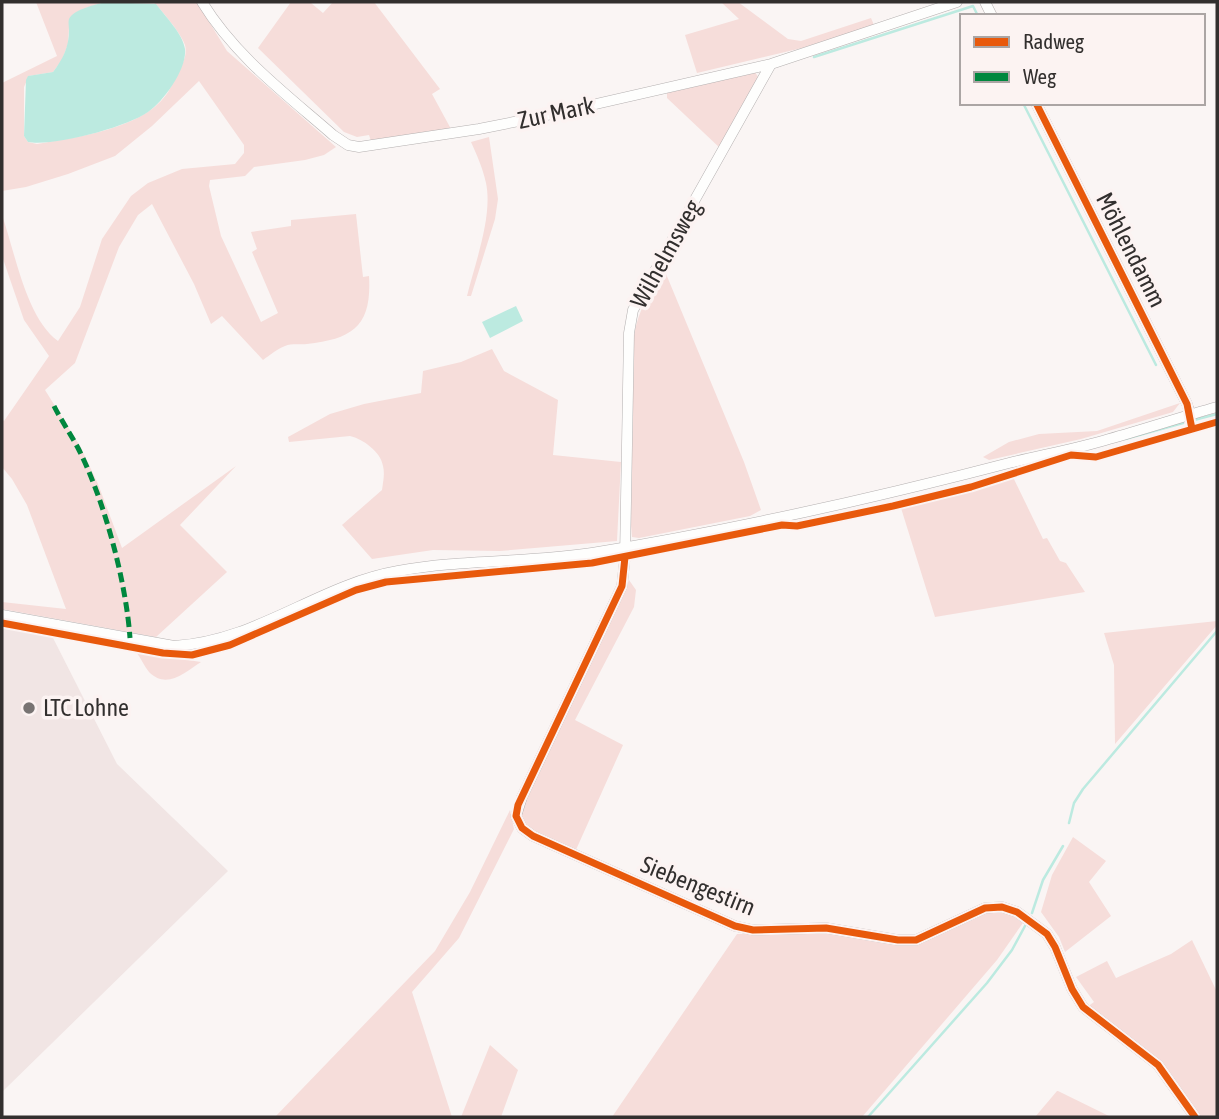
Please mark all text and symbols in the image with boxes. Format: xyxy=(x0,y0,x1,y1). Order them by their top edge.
legend xyxy=(960,14,1205,105)
text: Radweg xyxy=(1023,29,1084,53)
text: Weg xyxy=(1023,64,1056,88)
street label: Zur Mark xyxy=(515,91,597,134)
street label: Möhlendamm xyxy=(1091,188,1172,311)
street label: Wilhelmsweg xyxy=(625,194,707,312)
place label: LTC Lohne xyxy=(43,694,129,721)
marker: LTC Lohne xyxy=(21,700,37,716)
street label: Siebengestirn xyxy=(637,850,759,921)

